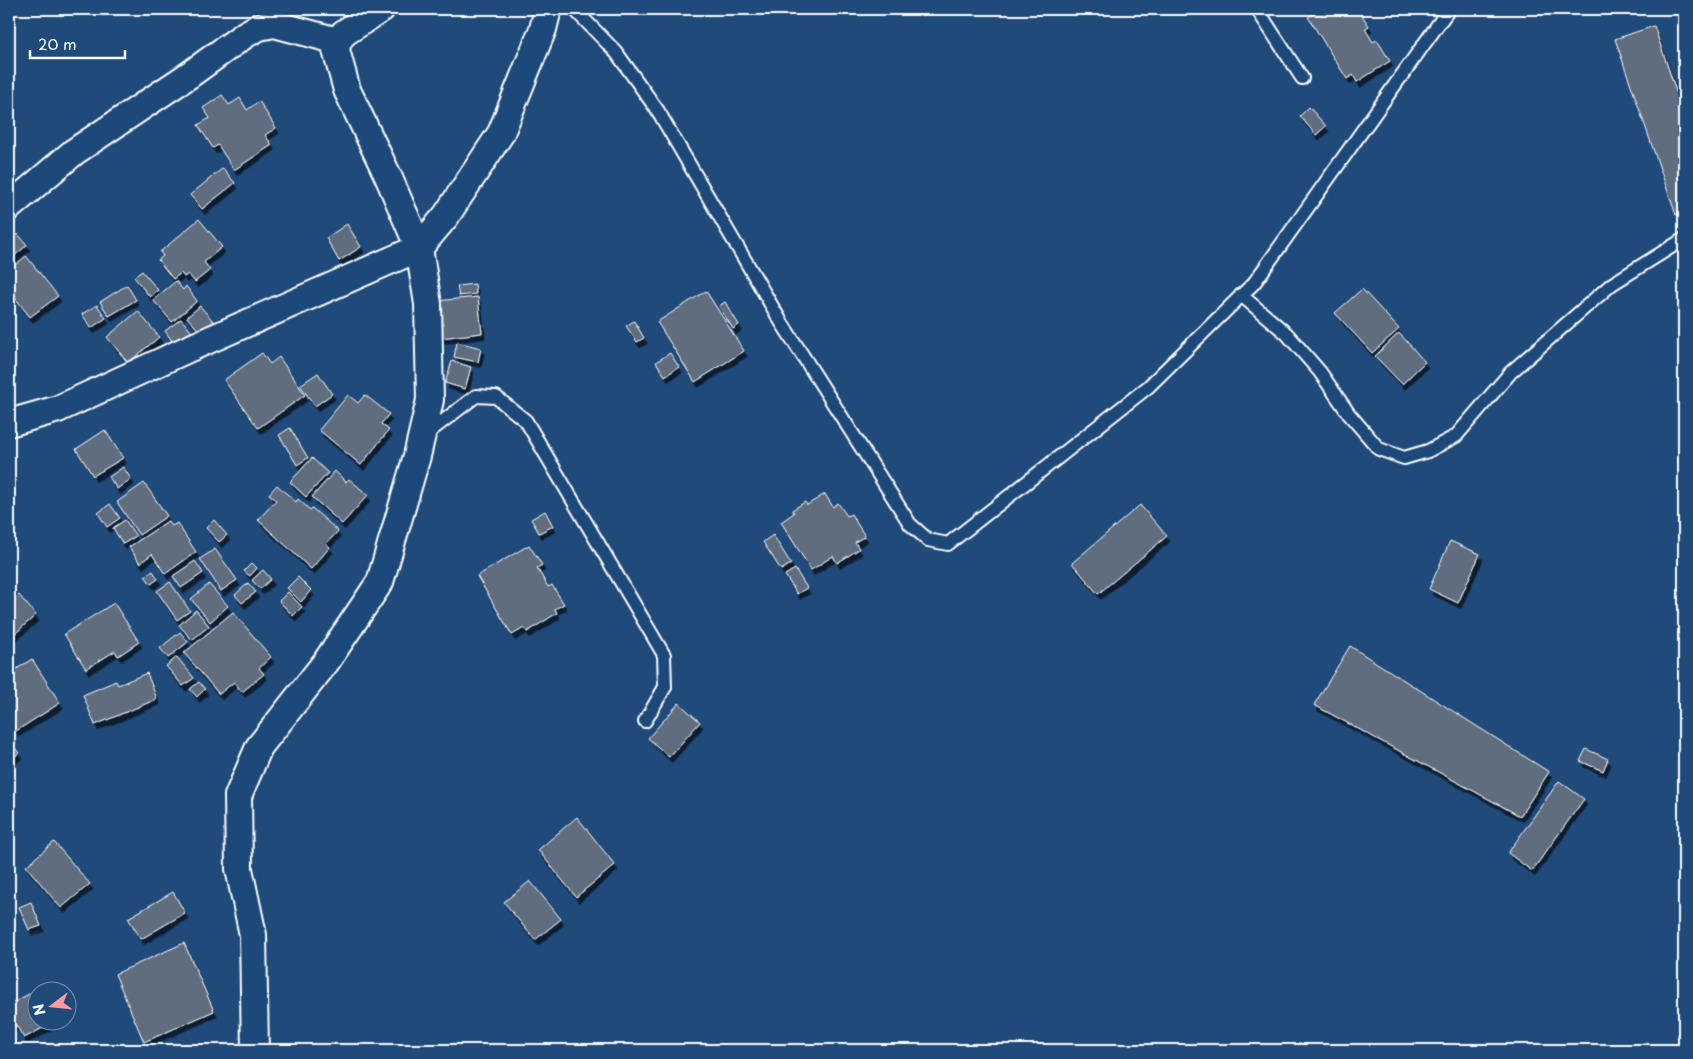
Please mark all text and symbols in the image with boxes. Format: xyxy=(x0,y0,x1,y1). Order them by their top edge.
scale bar xyxy=(30,28,125,60)
text: 20 m xyxy=(38,32,77,55)
north arrow xyxy=(28,982,78,1032)
text: N xyxy=(27,1001,51,1018)

